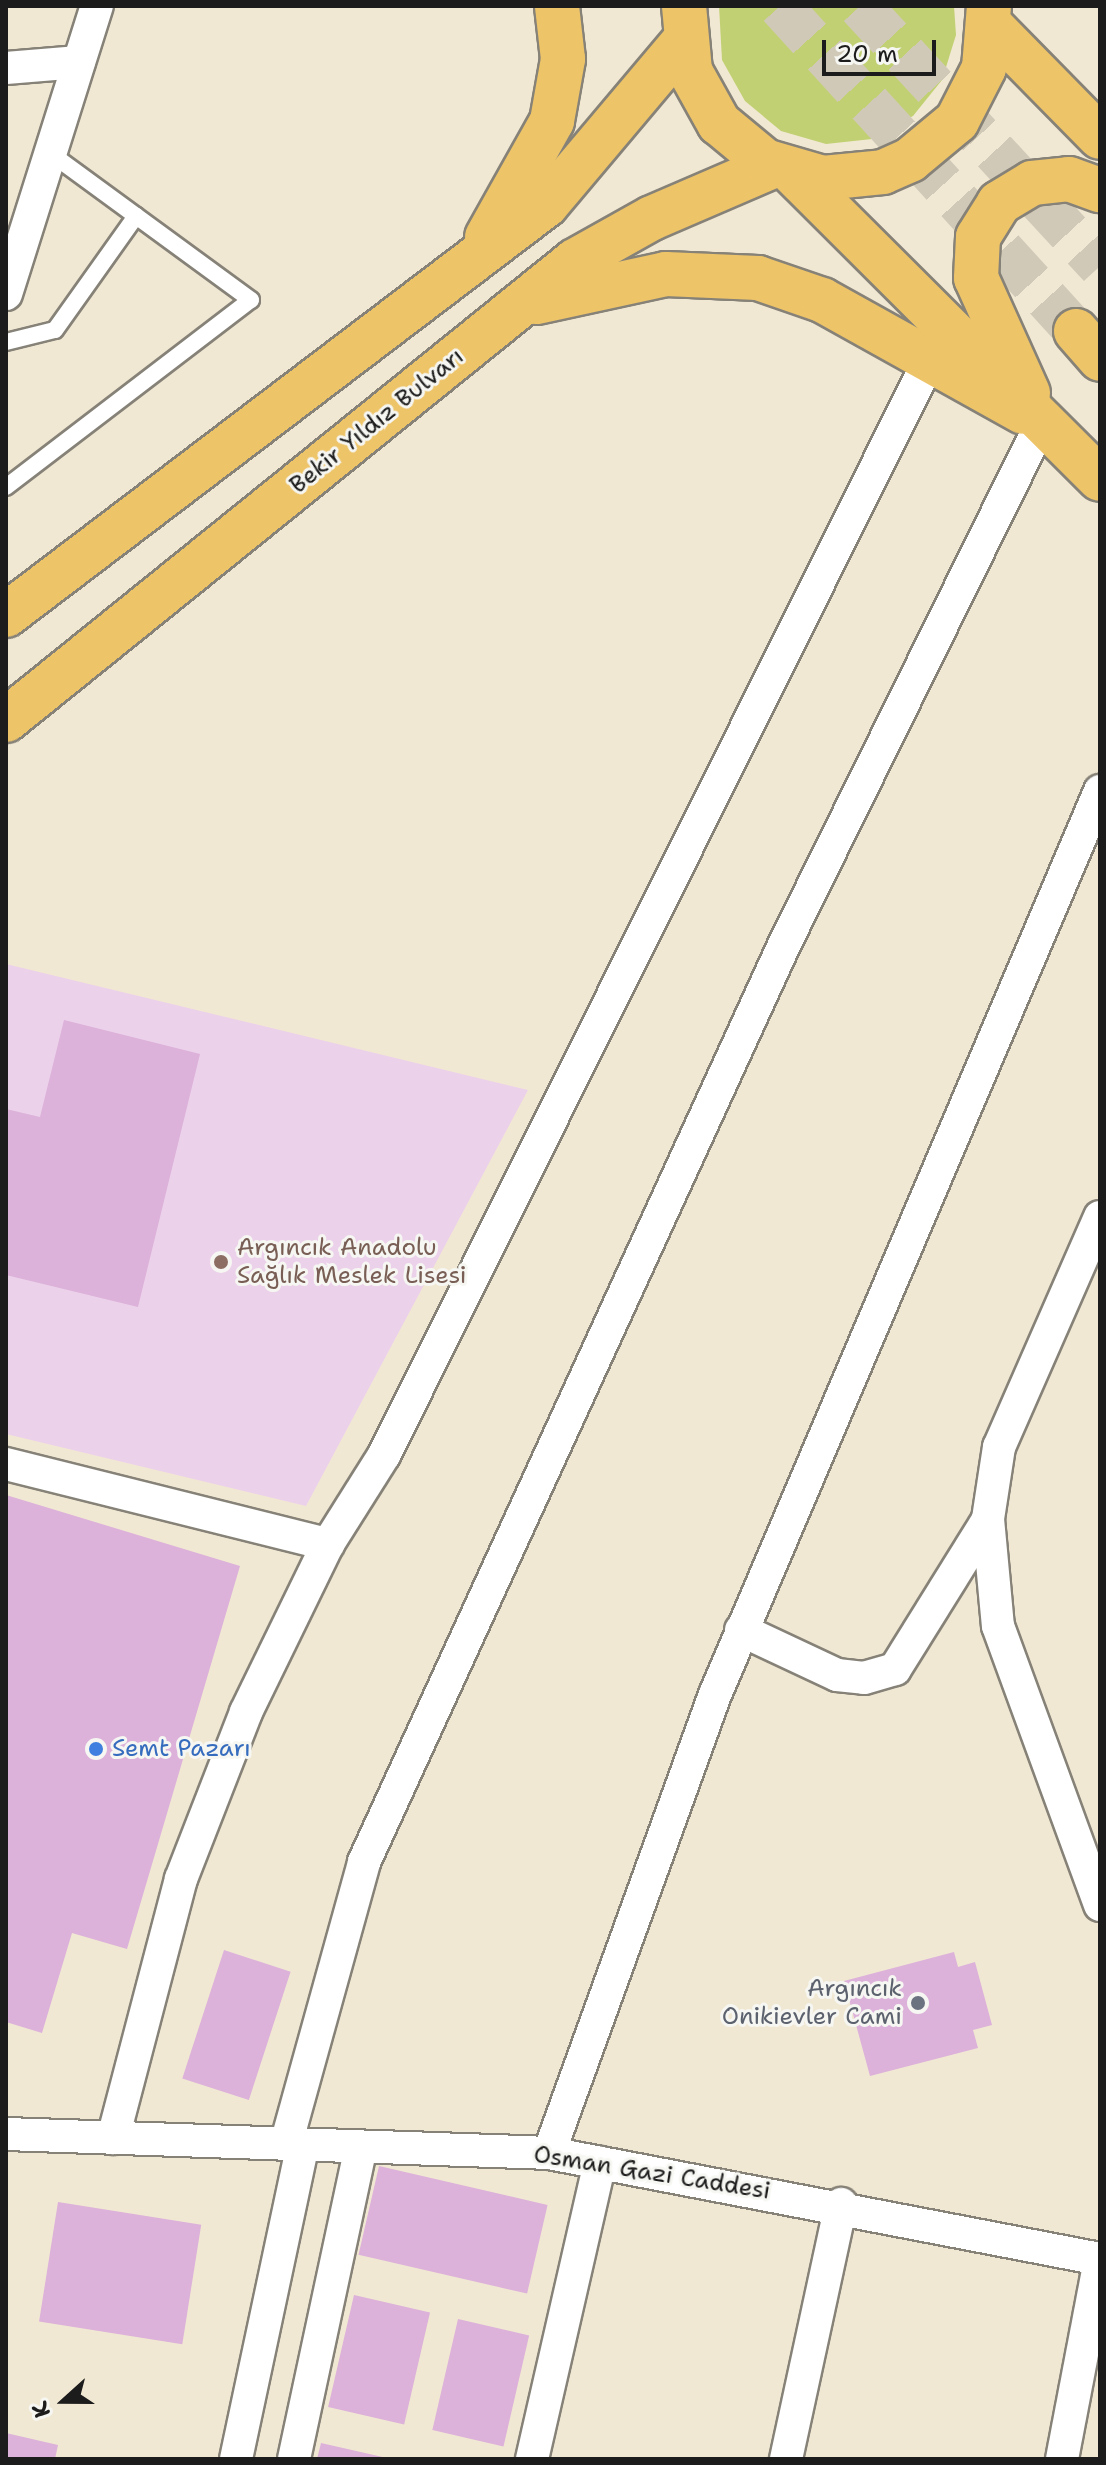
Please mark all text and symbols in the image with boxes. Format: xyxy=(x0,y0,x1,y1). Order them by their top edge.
scale bar xyxy=(826,24,940,74)
text: 20 m xyxy=(836,38,898,70)
street label: Bekir Yıldız Bulvarı xyxy=(284,342,470,500)
place label: Argıncık Anadolu Sağlık Meslek Lisesi xyxy=(237,1234,467,1290)
marker: Argıncık Anadolu Sağlık Meslek Lisesi xyxy=(212,1253,230,1271)
place label: Semt Pazarı xyxy=(112,1735,251,1763)
marker: Semt Pazarı xyxy=(87,1740,105,1758)
place label: Argıncık Onikievler Cami xyxy=(722,1975,902,2031)
marker: Argıncık Onikievler Cami xyxy=(909,1994,927,2012)
street label: Osman Gazi Caddesi xyxy=(532,2140,772,2206)
north arrow xyxy=(24,2361,104,2441)
text: K xyxy=(25,2398,57,2422)

